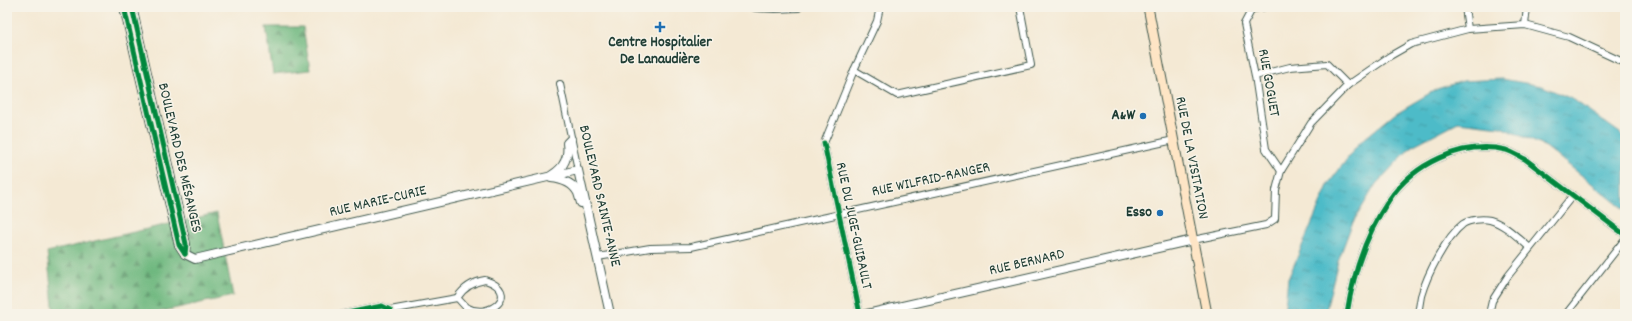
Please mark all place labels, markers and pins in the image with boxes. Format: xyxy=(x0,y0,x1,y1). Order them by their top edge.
marker: Centre Hospitalier De Lanaudière xyxy=(654,21,666,33)
place label: Centre Hospitalier De Lanaudière xyxy=(608,32,712,71)
place label: A&W xyxy=(1112,105,1135,127)
marker: A&W xyxy=(1138,111,1148,121)
place label: Esso xyxy=(1126,202,1152,224)
marker: Esso xyxy=(1155,208,1165,218)

